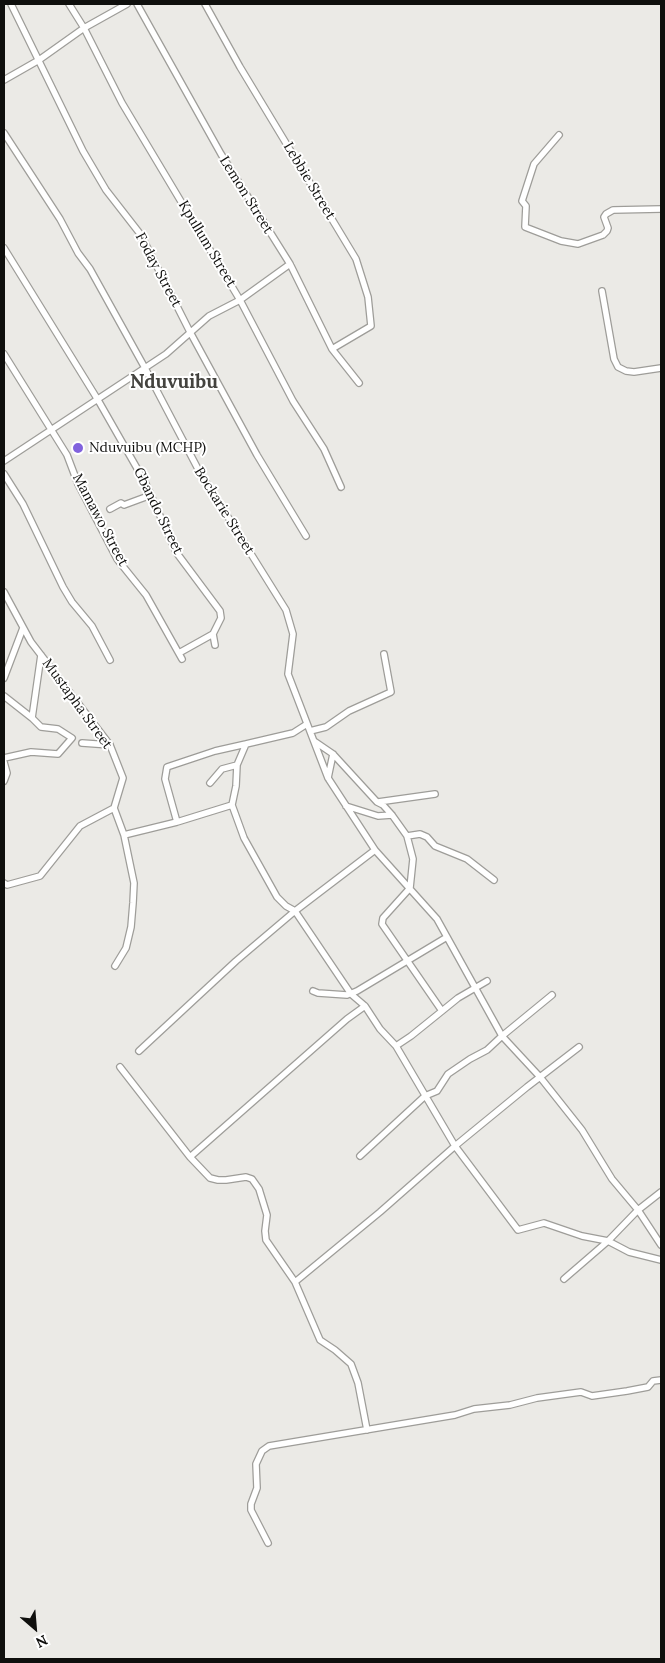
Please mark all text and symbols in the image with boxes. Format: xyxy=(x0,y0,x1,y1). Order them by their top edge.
street label: Lebbie Street xyxy=(279,139,339,223)
street label: Lemon Street xyxy=(215,153,277,237)
street label: Kpullum Street xyxy=(175,198,239,290)
street label: Foday Street xyxy=(131,230,185,310)
district label: Nduvuibu xyxy=(130,372,218,394)
place label: Nduvuibu (MCHP) xyxy=(89,440,206,456)
marker: Nduvuibu (MCHP) xyxy=(71,441,85,455)
street label: Bockarie Street xyxy=(190,464,258,558)
street label: Gbando Street xyxy=(130,465,186,557)
street label: Mamawo Street xyxy=(69,471,131,569)
street label: Mustapha Street xyxy=(39,656,115,752)
north arrow xyxy=(10,1603,60,1653)
text: N xyxy=(33,1631,51,1652)

